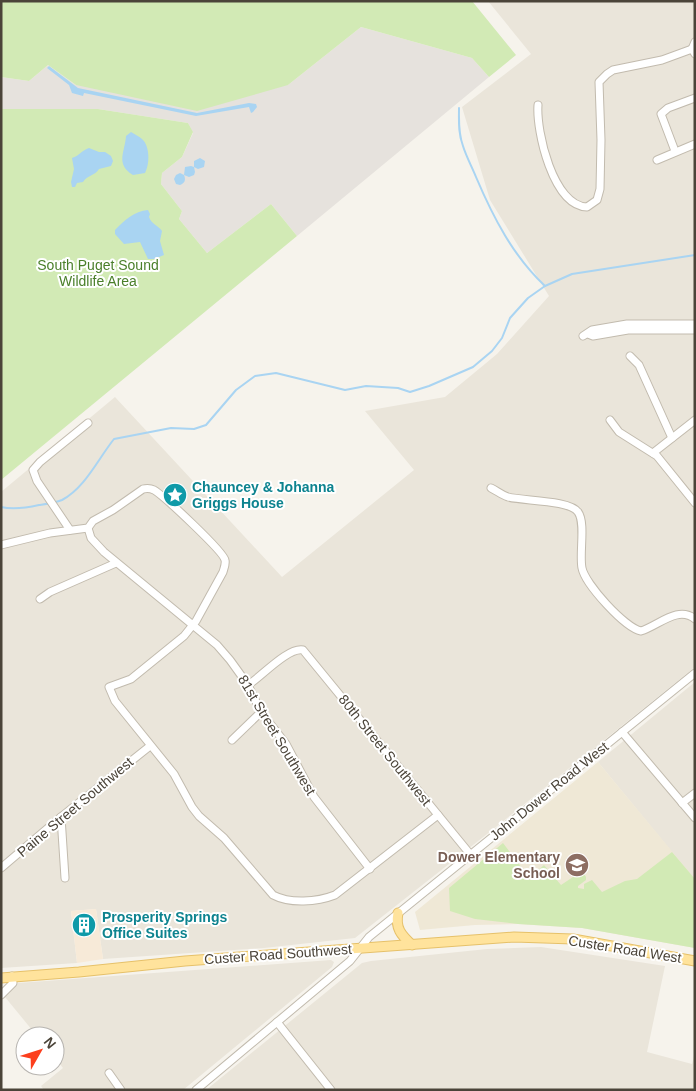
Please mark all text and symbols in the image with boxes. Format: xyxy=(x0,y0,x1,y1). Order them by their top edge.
park label: South Puget Sound Wildlife Area xyxy=(37,257,159,289)
place label: Chauncey & Johanna Griggs House xyxy=(192,479,335,511)
place icon: Chauncey & Johanna Griggs House xyxy=(162,482,188,508)
street label: 81st Street Southwest xyxy=(235,672,319,798)
street label: 80th Street Southwest xyxy=(335,691,435,809)
street label: John Dower Road West xyxy=(487,738,611,844)
street label: Paine Street Southwest xyxy=(14,754,136,860)
place label: Dower Elementary School xyxy=(438,849,560,881)
school or university icon: Dower Elementary School xyxy=(564,852,590,878)
place label: Prosperity Springs Office Suites xyxy=(102,909,227,941)
building icon: Prosperity Springs Office Suites xyxy=(71,912,97,938)
street label: Custer Road West xyxy=(567,932,683,966)
street label: Custer Road Southwest xyxy=(204,941,352,967)
north arrow xyxy=(15,1026,65,1076)
text: N xyxy=(41,1034,60,1052)

